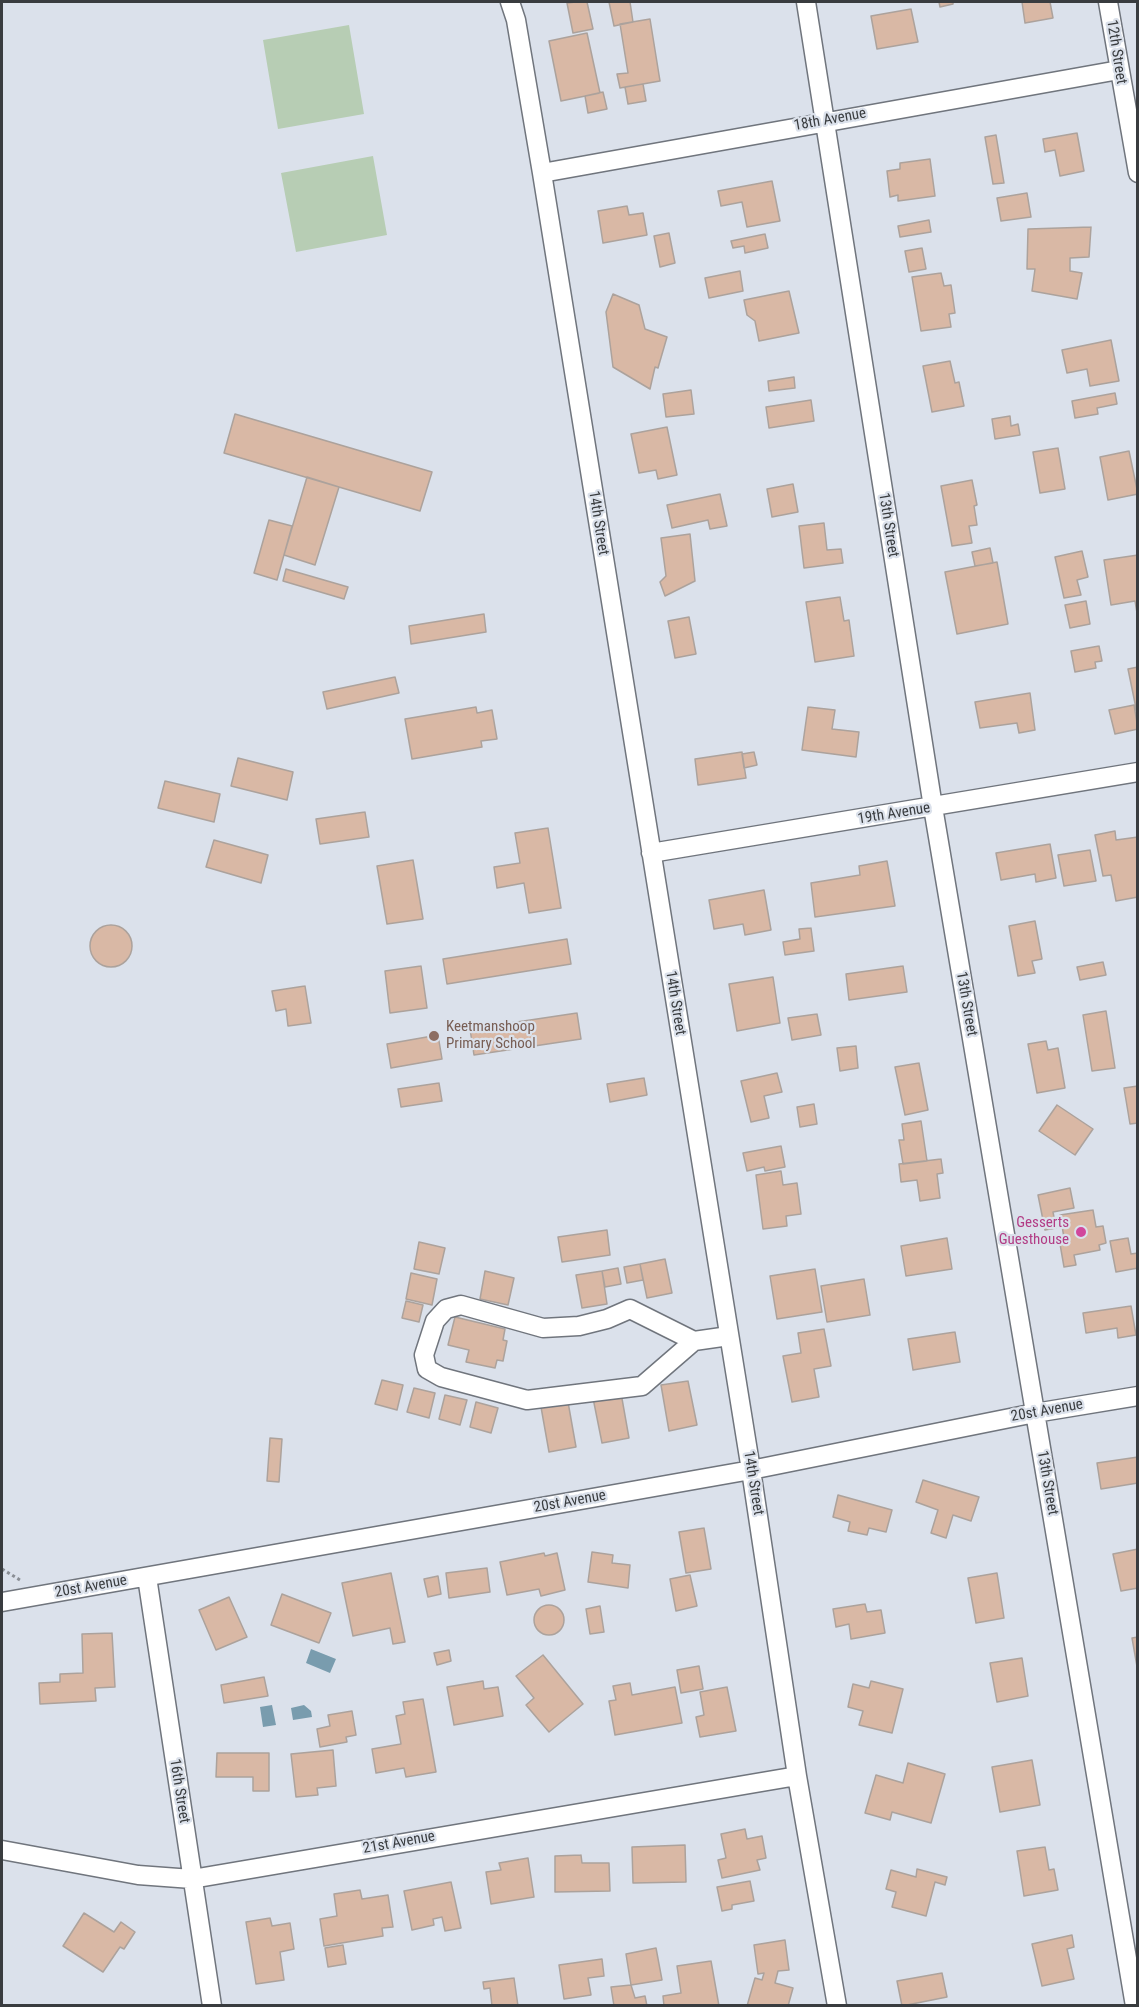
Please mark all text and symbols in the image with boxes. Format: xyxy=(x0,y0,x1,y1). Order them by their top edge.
street label: 12th Street xyxy=(1102,18,1130,86)
street label: 18th Avenue xyxy=(792,105,868,135)
street label: 14th Street xyxy=(584,489,612,557)
street label: 13th Street xyxy=(874,491,902,559)
street label: 19th Avenue xyxy=(856,799,932,829)
street label: 14th Street xyxy=(661,969,689,1037)
street label: 13th Street xyxy=(951,970,981,1038)
place label: Keetmanshoop Primary School xyxy=(446,1018,536,1053)
marker: Keetmanshoop Primary School xyxy=(427,1029,441,1043)
place label: Gesserts Guesthouse xyxy=(999,1214,1069,1249)
marker: Gesserts Guesthouse xyxy=(1074,1225,1088,1239)
street label: 20st Avenue xyxy=(1010,1396,1084,1426)
street label: 14th Street xyxy=(739,1449,767,1517)
street label: 13th Street xyxy=(1032,1449,1062,1517)
street label: 20st Avenue xyxy=(533,1487,607,1517)
street label: 20st Avenue xyxy=(54,1572,128,1602)
street label: 16th Street xyxy=(165,1757,193,1825)
street label: 21st Avenue xyxy=(362,1828,436,1858)

